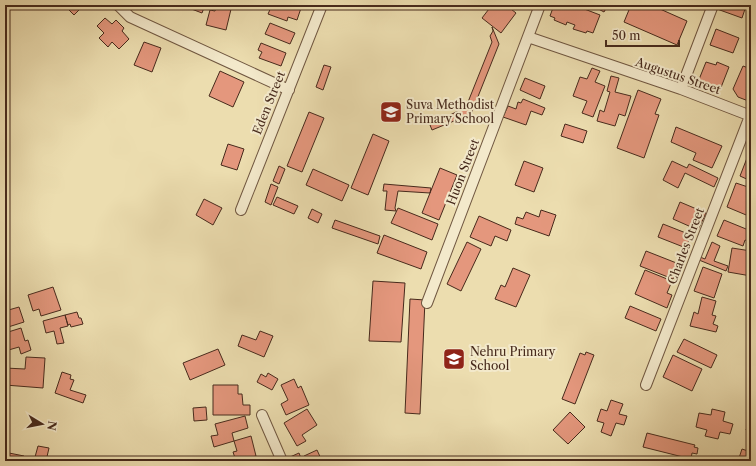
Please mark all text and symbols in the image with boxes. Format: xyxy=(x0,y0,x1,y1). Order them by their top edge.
scale bar xyxy=(606,22,679,48)
text: 50 m xyxy=(612,28,641,43)
street label: Augustus Street xyxy=(633,54,723,97)
street label: Eden Street xyxy=(249,68,288,137)
place label: Suva Methodist Primary School xyxy=(406,97,495,126)
school or university icon: Suva Methodist Primary School xyxy=(378,99,404,125)
street label: Huon Street xyxy=(443,136,482,207)
street label: Charles Street xyxy=(664,205,707,286)
place label: Nehru Primary School xyxy=(470,344,556,373)
school or university icon: Nehru Primary School xyxy=(441,346,467,372)
north arrow xyxy=(22,404,62,444)
text: N xyxy=(44,420,60,432)

